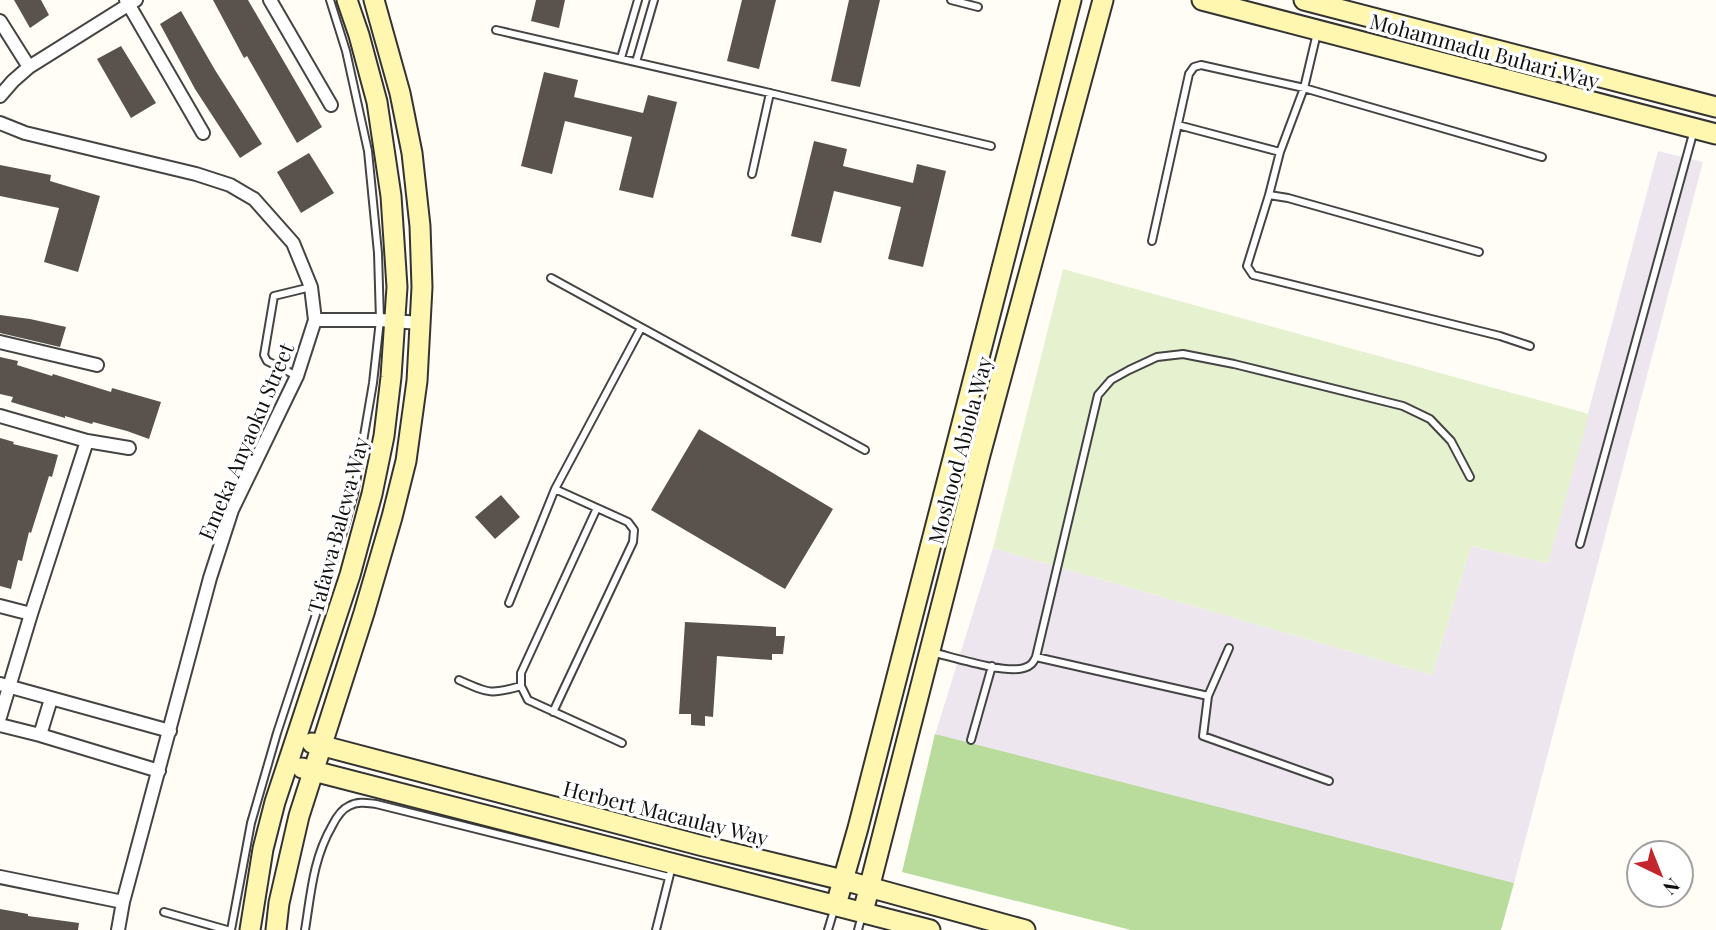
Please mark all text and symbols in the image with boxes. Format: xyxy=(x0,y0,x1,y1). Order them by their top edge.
street label: Mohammadu Buhari Way xyxy=(1367,6,1603,94)
street label: Emeka Anyaoku Street xyxy=(191,338,299,544)
street label: Moshood Abiola Way xyxy=(920,353,998,547)
street label: Tafawa Balewa Way xyxy=(300,433,374,616)
street label: Herbert Macaulay Way xyxy=(561,773,772,851)
north arrow xyxy=(1625,839,1695,909)
text: N xyxy=(1658,873,1686,902)

